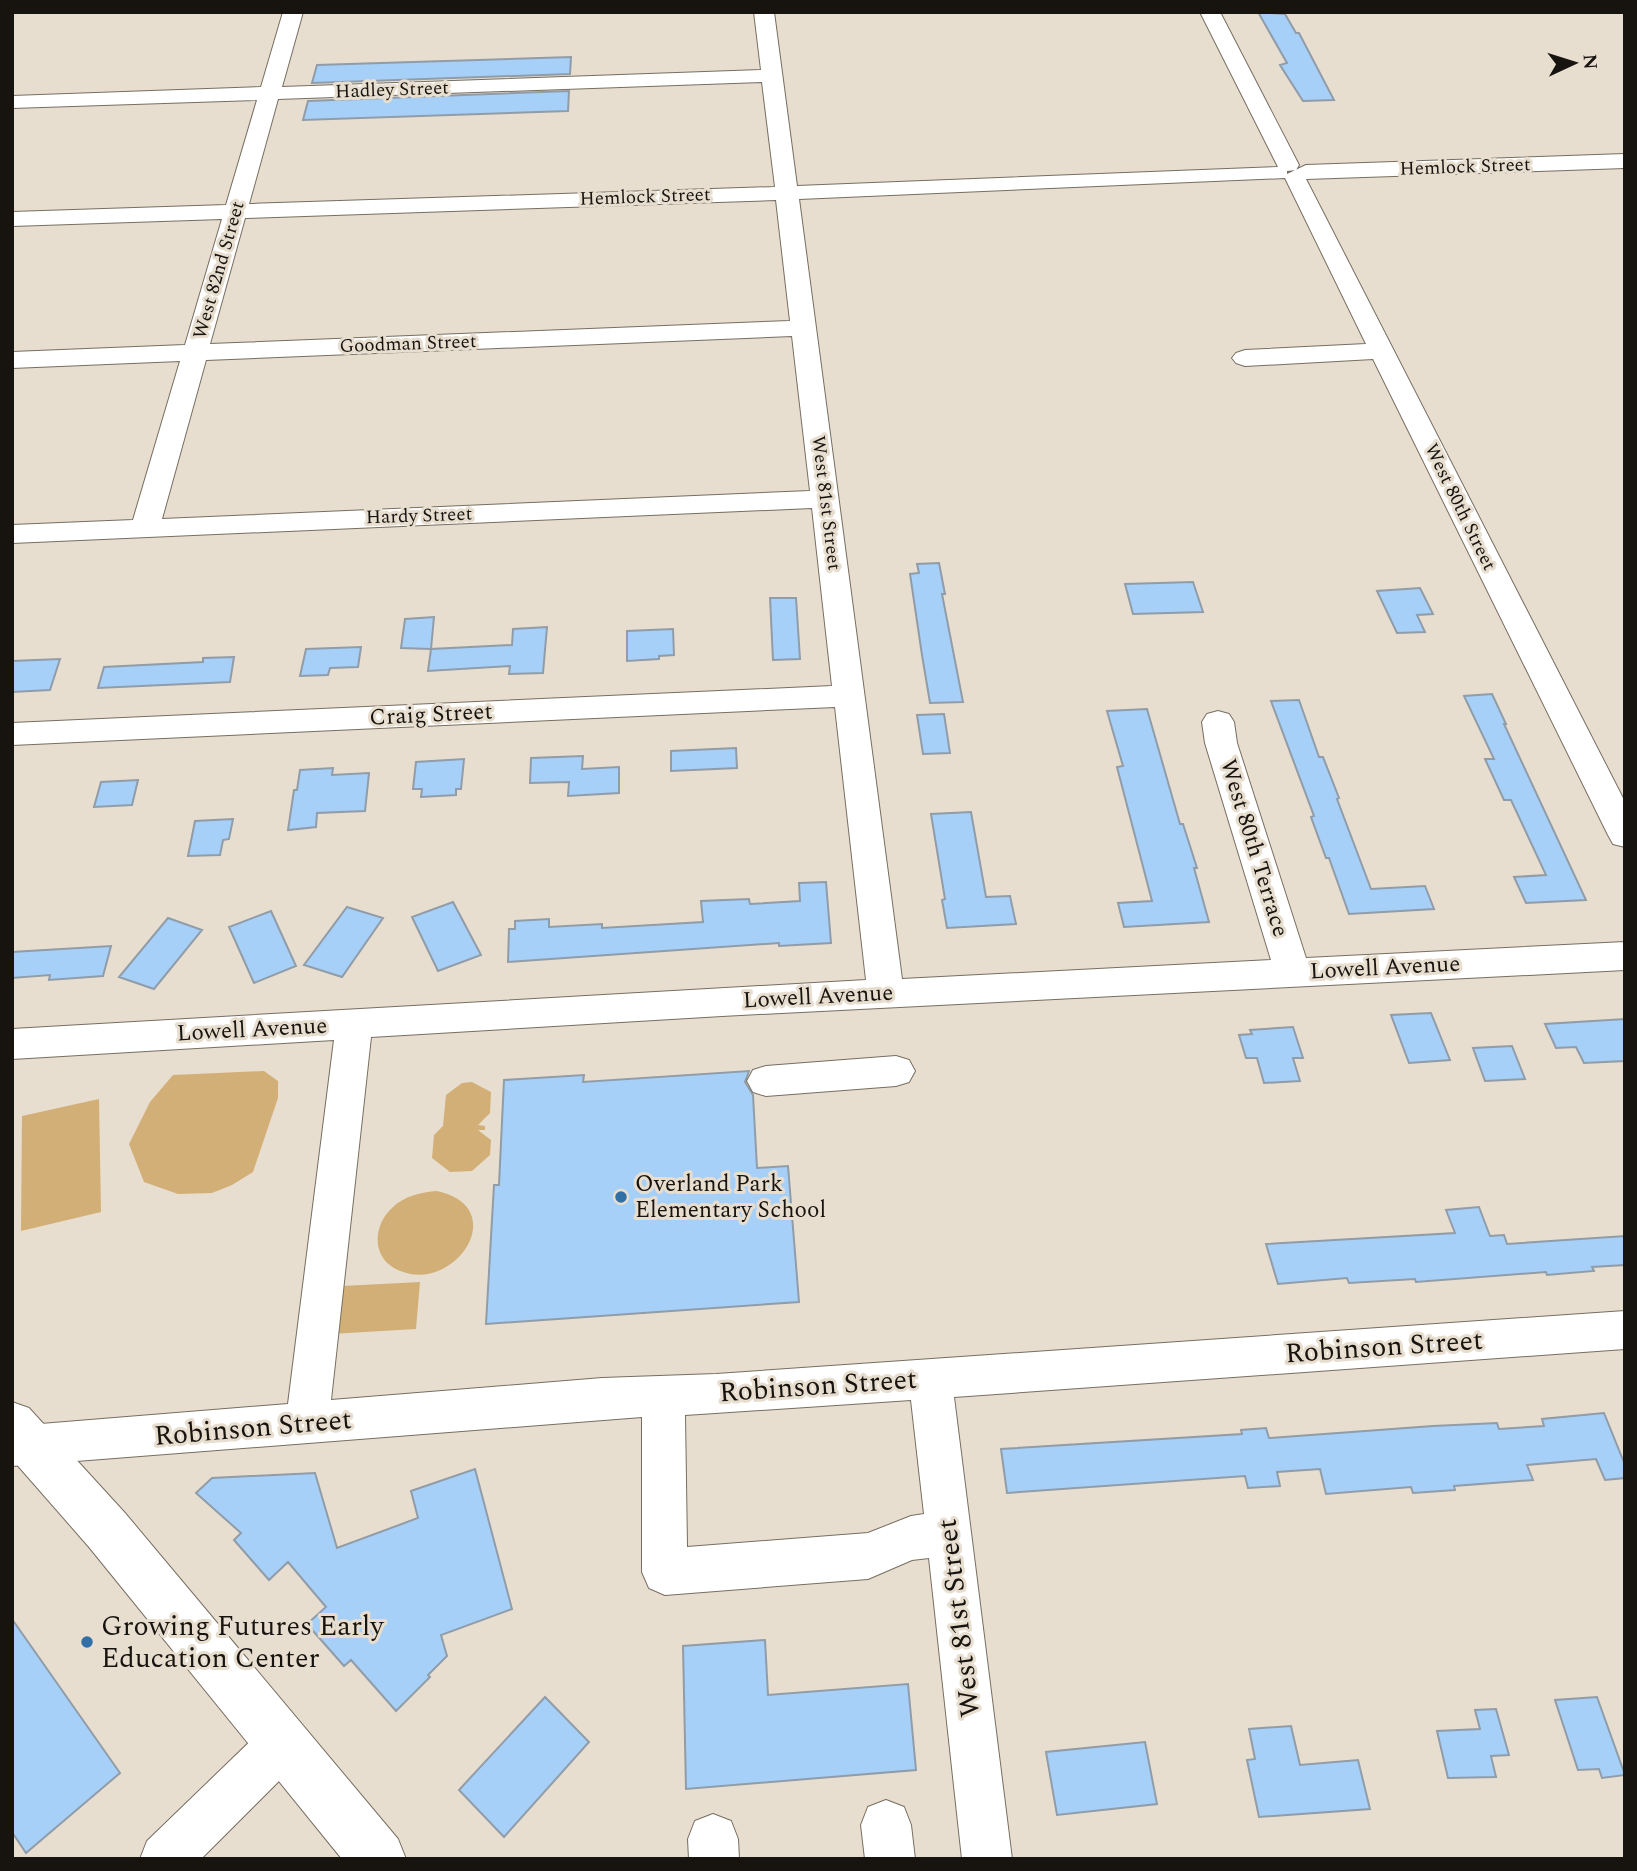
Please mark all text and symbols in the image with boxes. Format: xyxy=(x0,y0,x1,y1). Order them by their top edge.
north arrow xyxy=(1539,28,1609,98)
text: N xyxy=(1574,53,1604,71)
street label: Hadley Street xyxy=(335,74,450,106)
street label: Hemlock Street xyxy=(1399,150,1531,184)
street label: Hemlock Street xyxy=(579,180,711,214)
street label: West 82nd Street xyxy=(185,197,253,342)
street label: Goodman Street xyxy=(339,327,477,361)
street label: West 81st Street xyxy=(803,434,849,572)
street label: West 80th Street xyxy=(1417,438,1503,576)
street label: Hardy Street xyxy=(365,500,473,532)
street label: Craig Street xyxy=(369,694,493,736)
street label: West 80th Terrace xyxy=(1210,755,1298,941)
street label: Lowell Avenue xyxy=(1309,947,1461,989)
street label: Lowell Avenue xyxy=(742,976,894,1018)
street label: Lowell Avenue xyxy=(176,1009,328,1051)
place label: Overland Park Elementary School xyxy=(635,1167,826,1228)
marker: Overland Park Elementary School xyxy=(613,1189,629,1205)
street label: Robinson Street xyxy=(1284,1319,1484,1375)
street label: Robinson Street xyxy=(718,1358,918,1414)
street label: Robinson Street xyxy=(152,1398,354,1458)
street label: West 81st Street xyxy=(925,1516,992,1720)
place label: Growing Futures Early Education Center xyxy=(101,1605,385,1680)
marker: Growing Futures Early Education Center xyxy=(79,1634,95,1650)

